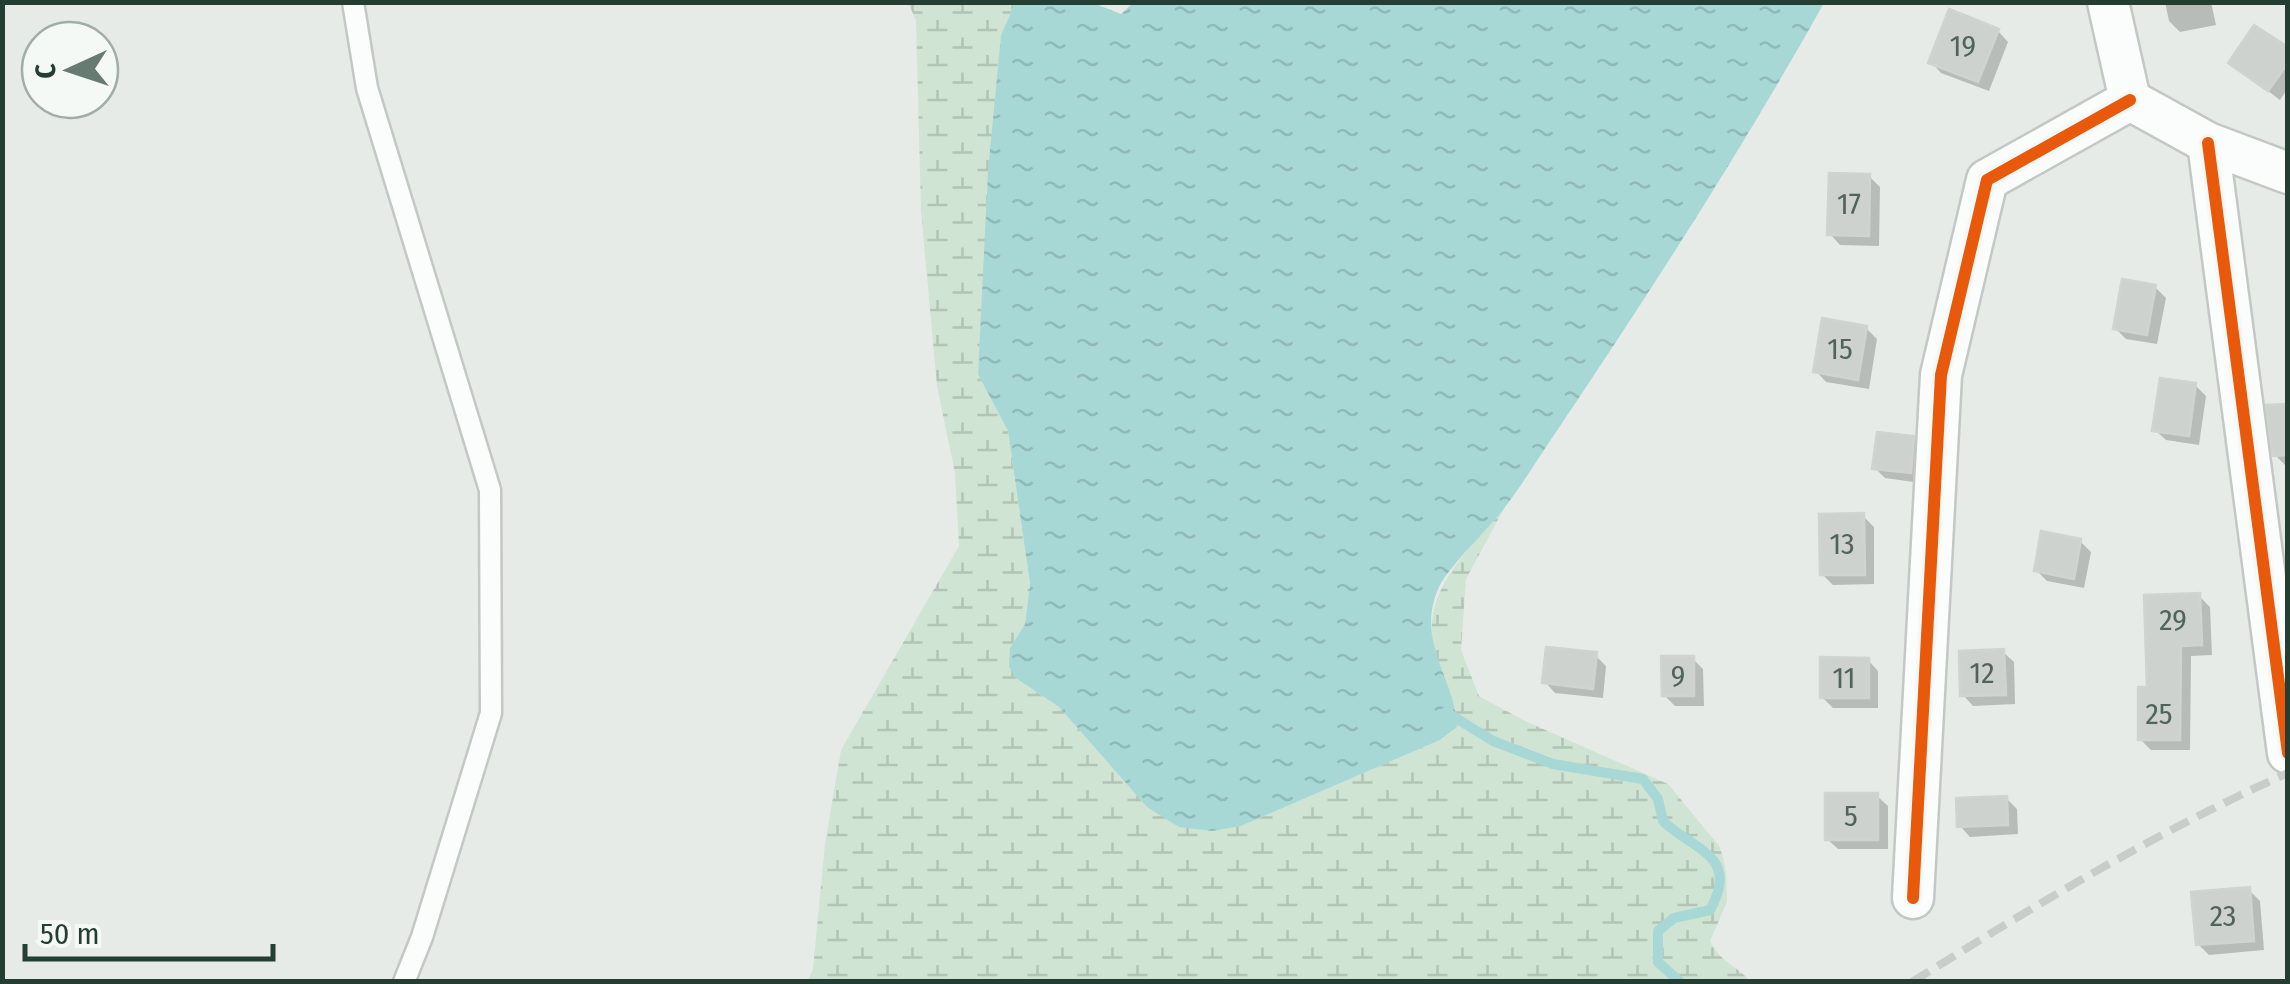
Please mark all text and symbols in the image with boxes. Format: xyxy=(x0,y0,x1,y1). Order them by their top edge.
north arrow xyxy=(20,20,120,120)
house number: 19 xyxy=(1950,28,1976,64)
text: С xyxy=(29,63,62,79)
house number: 17 xyxy=(1837,186,1861,222)
house number: 15 xyxy=(1827,331,1853,367)
house number: 13 xyxy=(1829,526,1855,562)
house number: 29 xyxy=(2159,602,2187,638)
house number: 12 xyxy=(1970,655,1994,691)
house number: 9 xyxy=(1671,658,1685,694)
house number: 11 xyxy=(1833,660,1855,696)
house number: 25 xyxy=(2146,696,2173,732)
house number: 5 xyxy=(1844,798,1858,834)
house number: 23 xyxy=(2210,898,2236,934)
scale bar xyxy=(25,899,272,961)
text: 50 m xyxy=(40,916,100,952)

